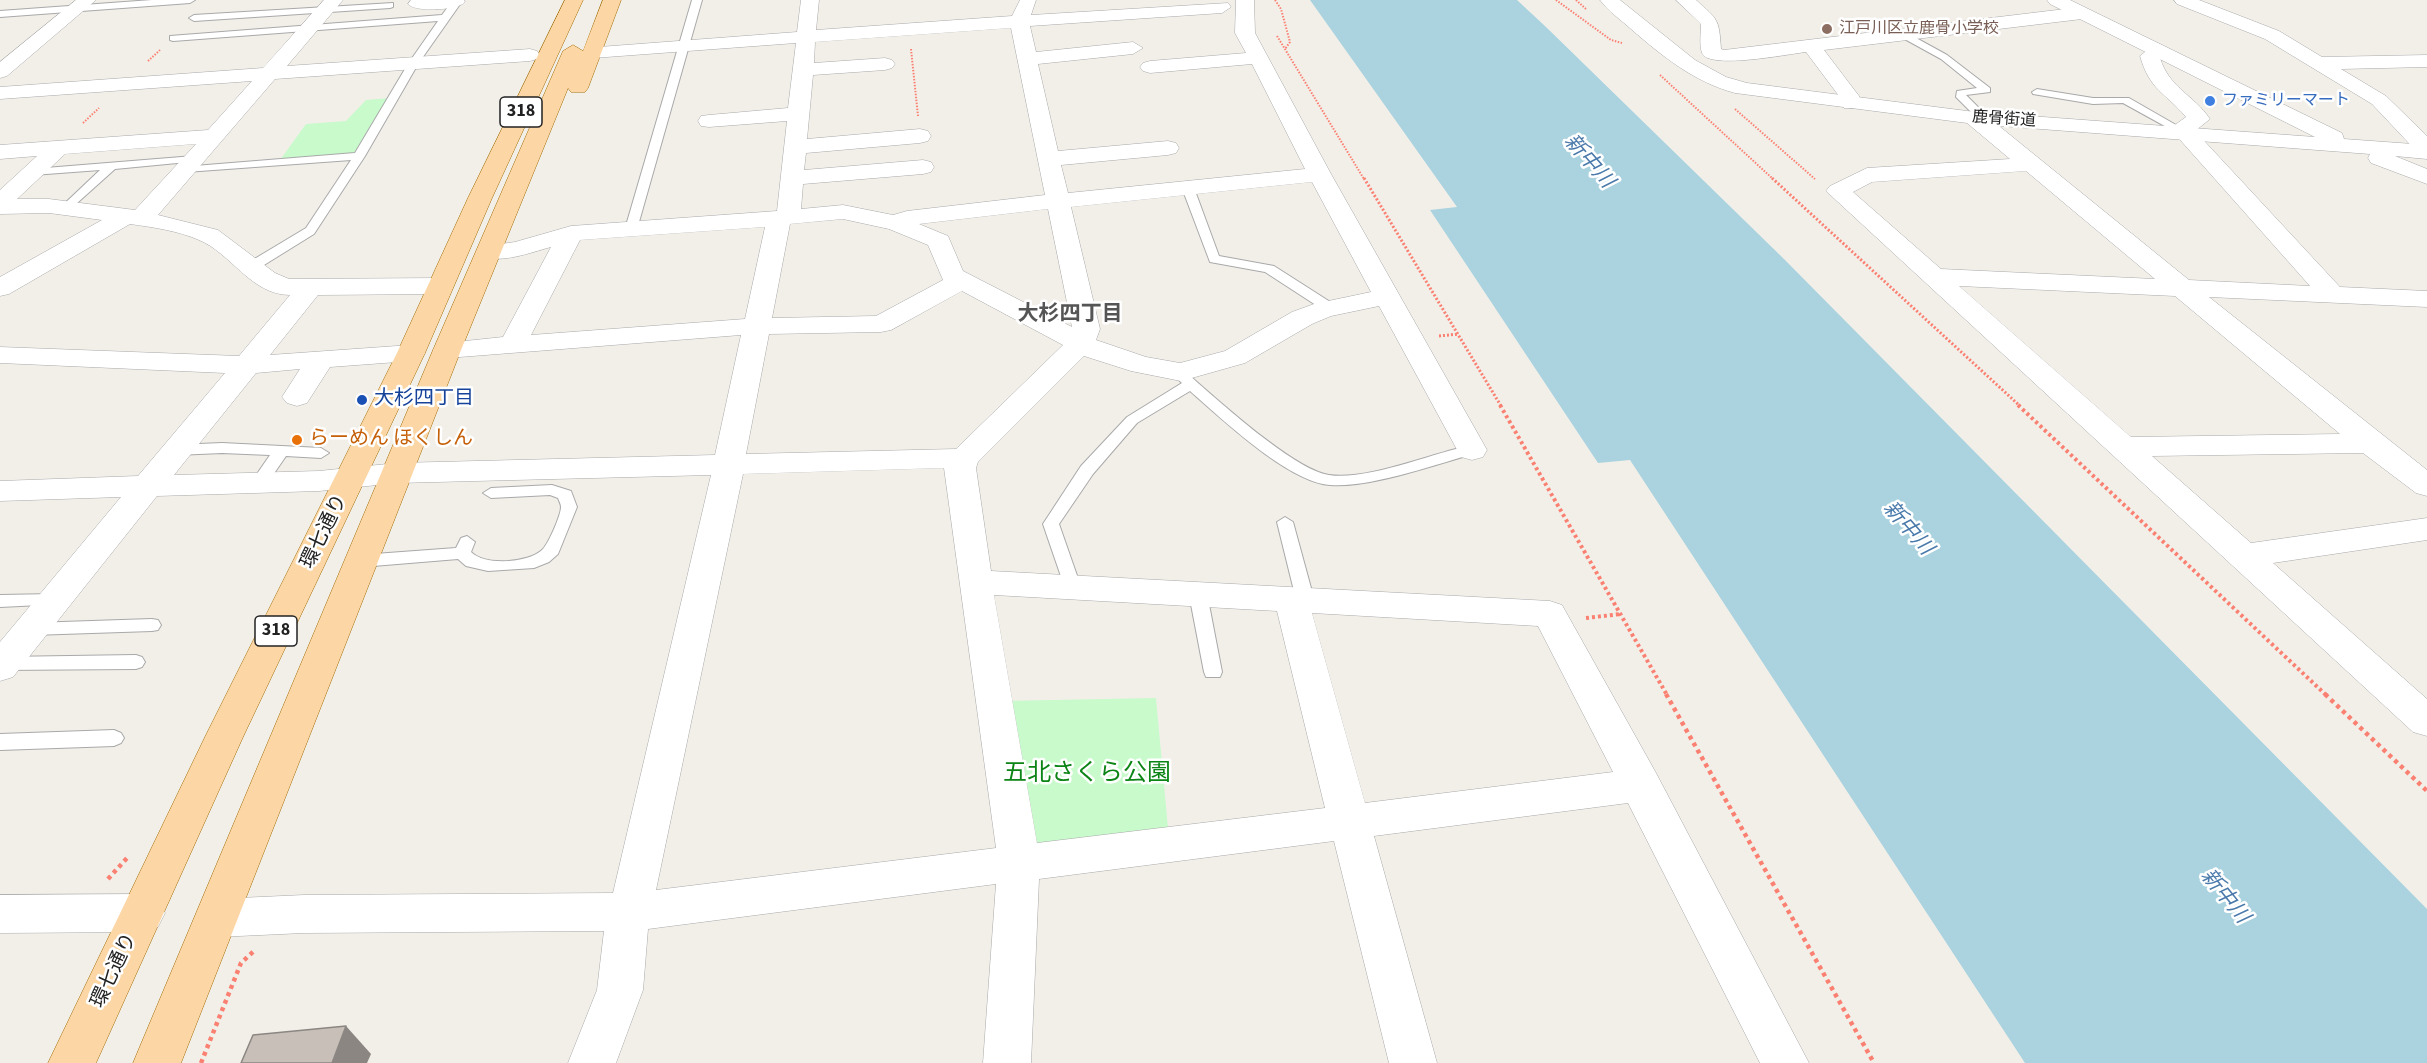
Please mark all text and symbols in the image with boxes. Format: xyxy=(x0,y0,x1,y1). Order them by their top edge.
place label: 江戸川区立鹿骨小学校 xyxy=(1839,19,1999,39)
marker: 江戸川区立鹿骨小学校 xyxy=(1820,22,1834,36)
place label: ファミリーマート xyxy=(2222,91,2350,111)
marker: ファミリーマート xyxy=(2203,94,2217,108)
road number: 318 xyxy=(500,97,542,127)
street label: 鹿骨街道 xyxy=(1971,108,2037,132)
water label: 新中川 xyxy=(1558,130,1618,194)
district label: 大杉四丁目 xyxy=(1018,302,1122,328)
place label: 大杉四丁目 xyxy=(374,388,474,412)
marker: 大杉四丁目 xyxy=(355,393,369,407)
place label: らーめん ほくしん xyxy=(309,428,473,452)
marker: らーめん ほくしん xyxy=(290,433,304,447)
street label: 環七通り xyxy=(297,491,353,573)
water label: 新中川 xyxy=(1877,497,1937,561)
road number: 318 xyxy=(255,616,297,646)
park label: 五北さくら公園 xyxy=(1003,761,1171,789)
water label: 新中川 xyxy=(2194,865,2254,929)
street label: 環七通り xyxy=(87,930,143,1012)

